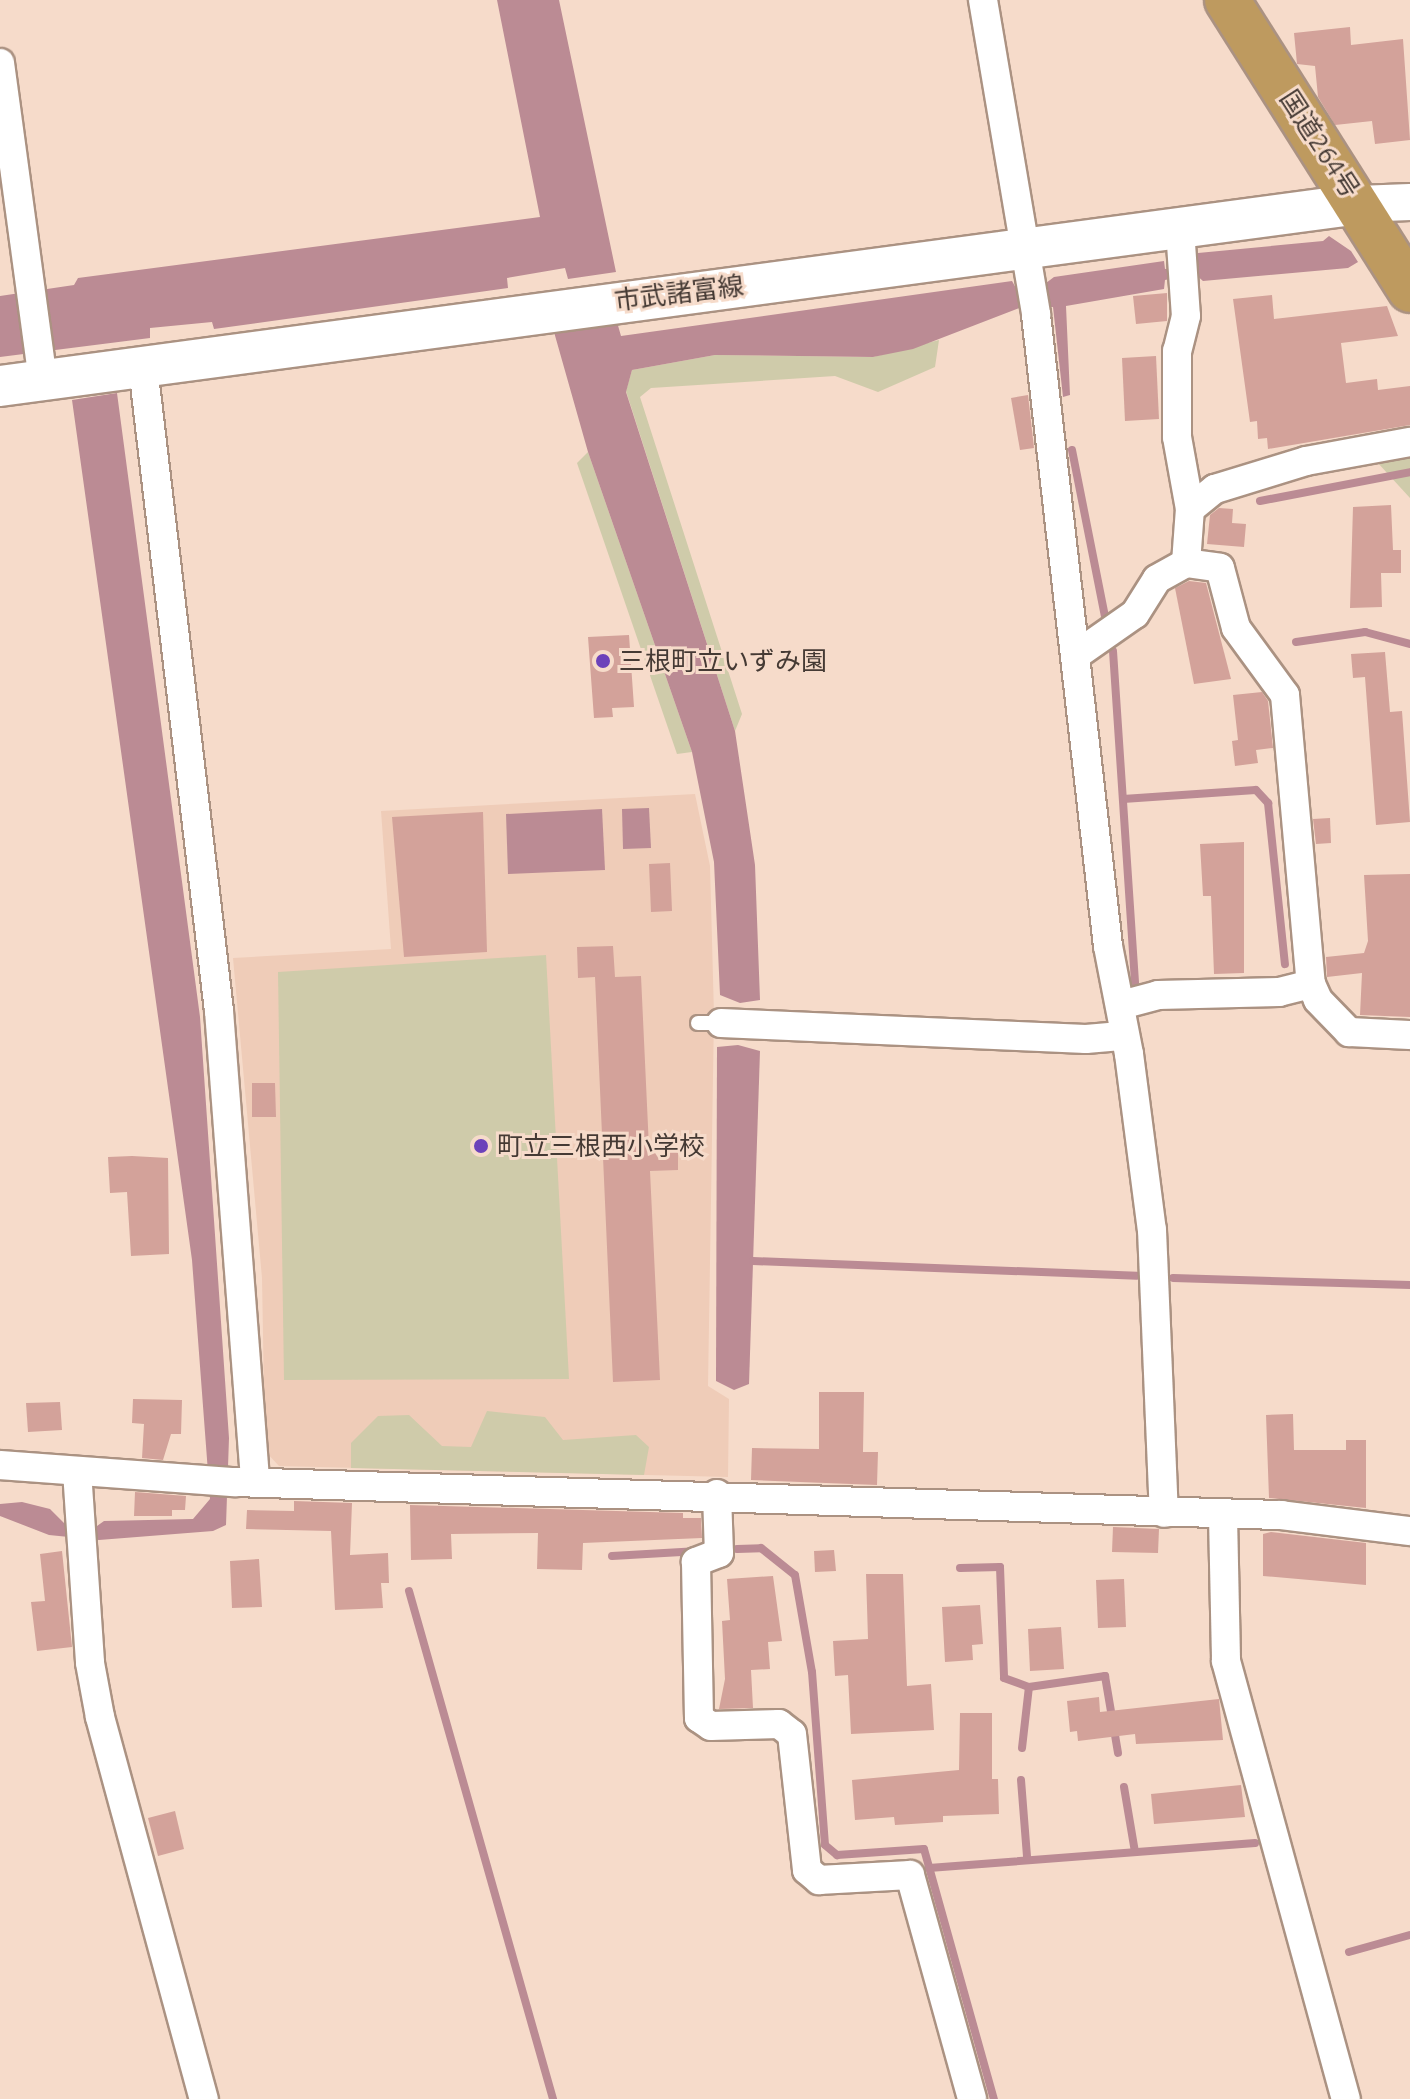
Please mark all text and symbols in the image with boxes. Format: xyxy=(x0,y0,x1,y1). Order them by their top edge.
street label: 国道264号 xyxy=(1274,84,1366,204)
street label: 市武諸富線 xyxy=(613,270,745,316)
place label: 三根町立いずみ園 xyxy=(619,645,827,677)
marker: 三根町立いずみ園 xyxy=(594,652,612,670)
place label: 町立三根西小学校 xyxy=(497,1130,705,1162)
marker: 町立三根西小学校 xyxy=(472,1137,490,1155)

